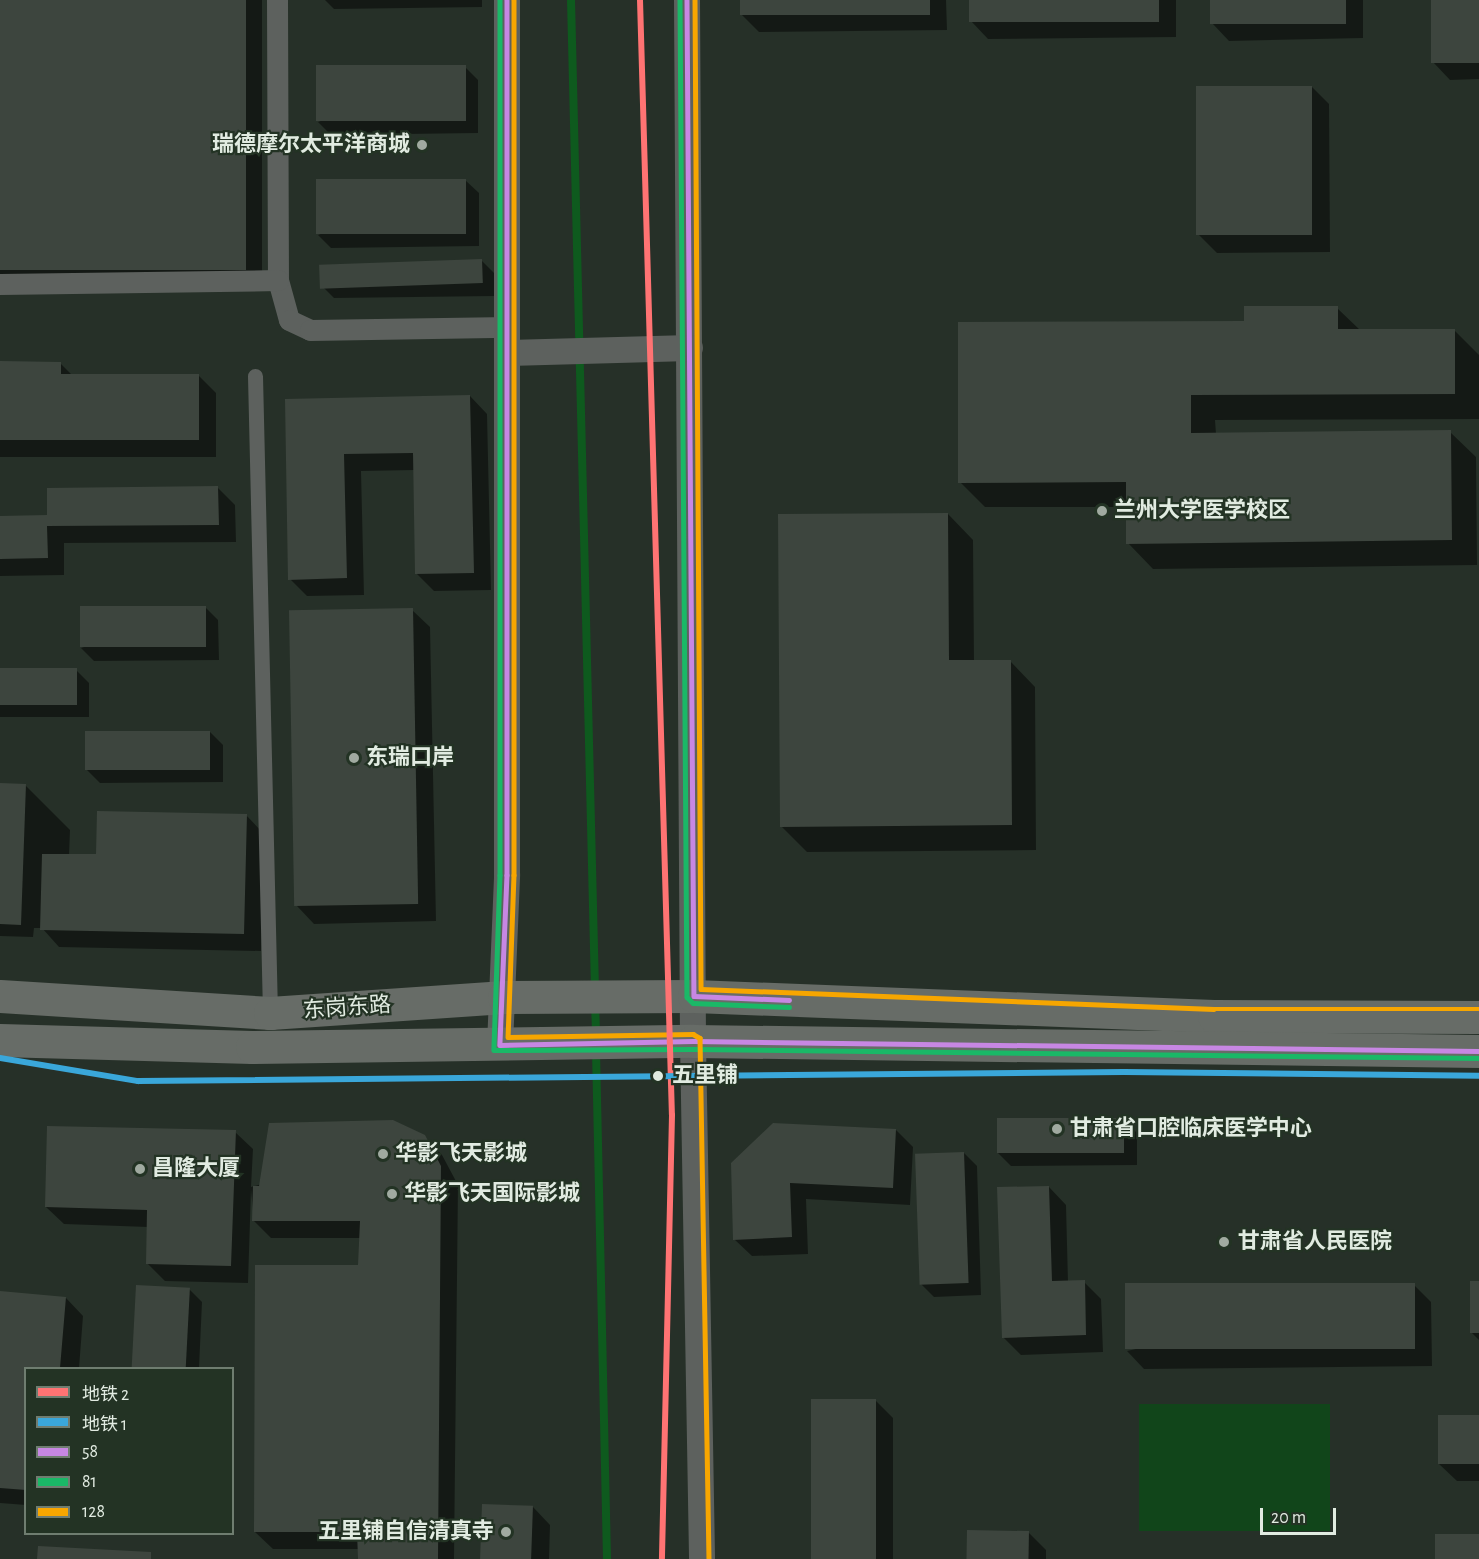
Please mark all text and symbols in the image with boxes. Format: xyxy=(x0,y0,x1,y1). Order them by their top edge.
place label: 瑞德摩尔太平洋商城 xyxy=(212,132,410,158)
marker: 瑞德摩尔太平洋商城 xyxy=(415,138,429,152)
place label: 兰州大学医学校区 xyxy=(1114,498,1290,524)
marker: 兰州大学医学校区 xyxy=(1095,504,1109,518)
place label: 东瑞口岸 xyxy=(366,745,454,771)
marker: 东瑞口岸 xyxy=(347,751,361,765)
street label: 东岗东路 xyxy=(302,992,392,1024)
place label: 五里铺 xyxy=(672,1063,738,1089)
marker: 五里铺 xyxy=(649,1067,667,1085)
place label: 甘肃省口腔临床医学中心 xyxy=(1070,1116,1312,1142)
marker: 甘肃省口腔临床医学中心 xyxy=(1048,1120,1066,1138)
place label: 华影飞天影城 xyxy=(395,1141,527,1167)
marker: 华影飞天影城 xyxy=(376,1147,390,1161)
place label: 昌隆大厦 xyxy=(152,1156,240,1182)
marker: 昌隆大厦 xyxy=(133,1162,147,1176)
place label: 华影飞天国际影城 xyxy=(404,1181,580,1207)
marker: 华影飞天国际影城 xyxy=(385,1187,399,1201)
place label: 甘肃省人民医院 xyxy=(1238,1229,1392,1255)
marker: 甘肃省人民医院 xyxy=(1215,1233,1233,1251)
legend xyxy=(24,1367,234,1535)
text: 地铁 2 xyxy=(82,1386,129,1404)
text: 地铁 1 xyxy=(82,1416,127,1434)
text: 58 xyxy=(82,1443,98,1461)
text: 81 xyxy=(82,1473,97,1491)
scale bar xyxy=(1263,1496,1340,1534)
text: 128 xyxy=(82,1503,105,1521)
text: 20 m xyxy=(1271,1509,1306,1527)
place label: 五里铺自信清真寺 xyxy=(318,1519,494,1545)
marker: 五里铺自信清真寺 xyxy=(499,1525,513,1539)

